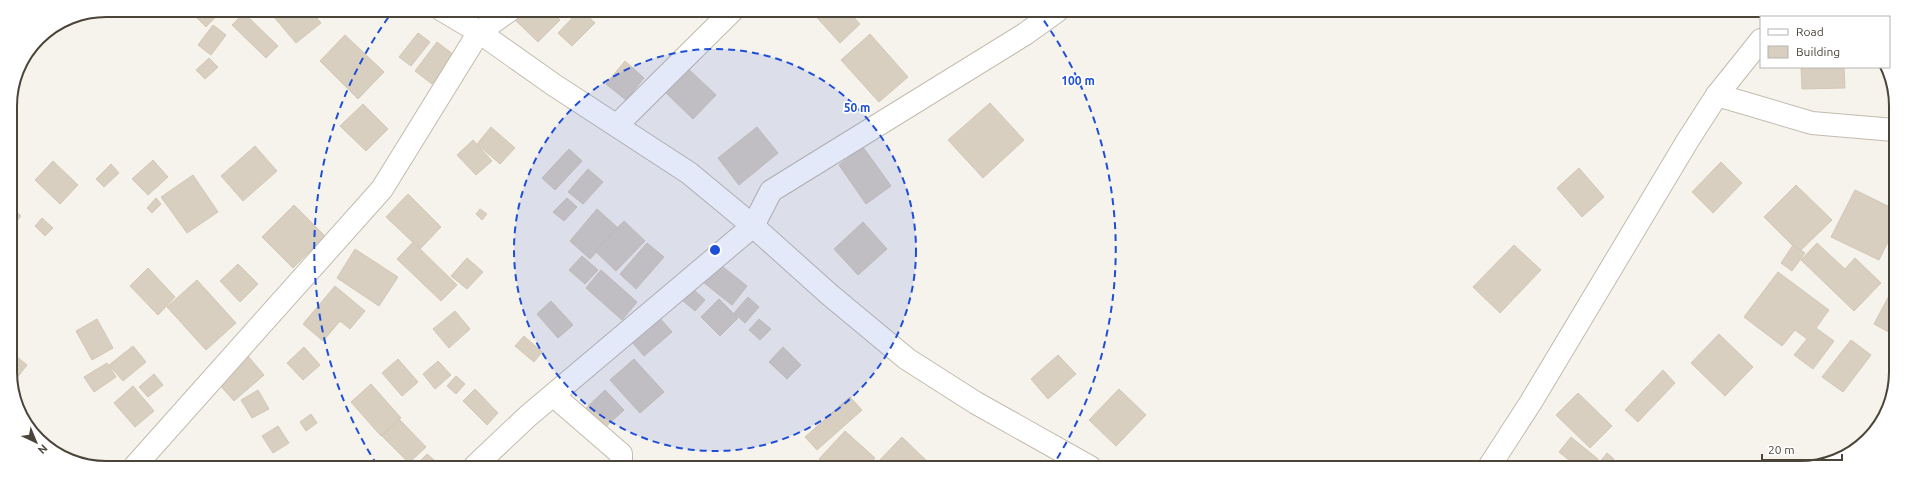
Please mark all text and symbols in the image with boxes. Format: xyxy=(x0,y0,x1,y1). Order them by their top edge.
legend xyxy=(1760,16,1890,68)
text: Road xyxy=(1796,25,1824,38)
text: Building xyxy=(1796,45,1840,58)
text: 100 m xyxy=(1061,74,1095,87)
text: 50 m xyxy=(844,101,870,114)
centre of rings xyxy=(708,243,722,257)
north arrow xyxy=(16,422,56,462)
scale bar xyxy=(1762,436,1842,462)
text: N xyxy=(36,442,50,456)
text: 20 m xyxy=(1768,443,1795,456)

